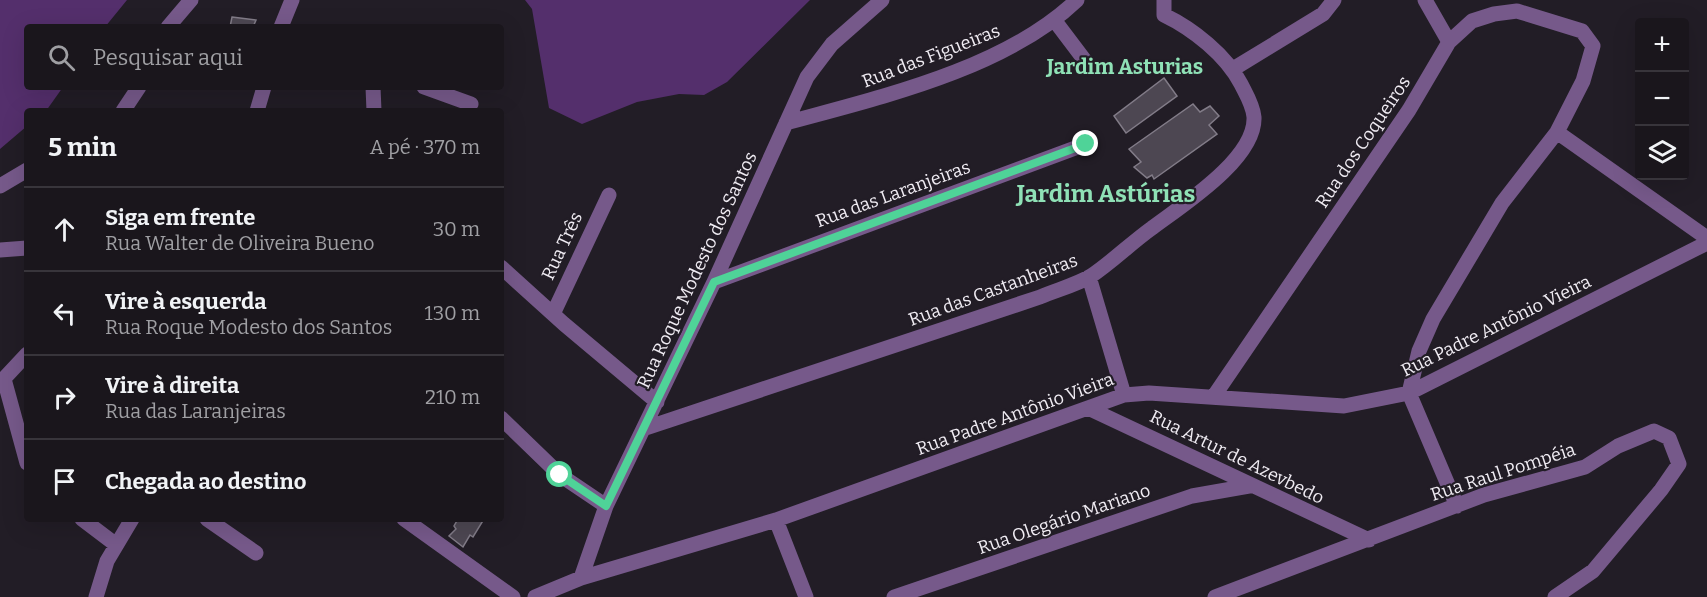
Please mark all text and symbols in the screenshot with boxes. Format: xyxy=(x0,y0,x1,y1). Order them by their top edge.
map controls xyxy=(1635,18,1689,180)
button: + xyxy=(1635,18,1689,72)
street label: Rua das Figueiras xyxy=(859,20,1003,92)
search box xyxy=(24,24,504,90)
icon: search xyxy=(45,41,78,74)
text: Pesquisar aqui xyxy=(93,44,243,71)
district label: Jardim Asturias xyxy=(1046,54,1203,80)
street label: Rua dos Coqueiros xyxy=(1311,72,1415,212)
button: − xyxy=(1635,72,1689,126)
button: layers xyxy=(1635,126,1689,180)
route end xyxy=(1072,130,1098,156)
text: 5 min xyxy=(48,132,117,163)
text: A pé · 370 m xyxy=(370,135,480,159)
street label: Rua Roque Modesto dos Santos xyxy=(632,148,762,392)
street label: Rua das Laranjeiras xyxy=(813,156,973,232)
district label: Jardim Astúrias xyxy=(1015,180,1196,208)
text: Siga em frente xyxy=(105,204,255,231)
street label: Rua Três xyxy=(537,209,587,283)
icon: ahead xyxy=(48,213,81,246)
text: 30 m xyxy=(433,217,480,241)
text: Rua Walter de Oliveira Bueno xyxy=(105,231,375,255)
street label: Rua das Castanheiras xyxy=(906,249,1080,331)
street label: Rua Padre Antônio Vieira xyxy=(1397,270,1595,382)
text: Vire à esquerda xyxy=(105,288,266,315)
icon: left xyxy=(48,297,81,330)
text: 130 m xyxy=(425,301,480,325)
text: Rua Roque Modesto dos Santos xyxy=(105,315,392,339)
street label: Rua Padre Antônio Vieira xyxy=(913,368,1117,460)
text: Vire à direita xyxy=(105,372,239,399)
icon: right xyxy=(48,381,81,414)
text: 210 m xyxy=(425,385,480,409)
text: Rua das Laranjeiras xyxy=(105,399,286,423)
street label: Rua Artur de Azevbedo xyxy=(1146,405,1328,509)
street label: Rua Raul Pompéia xyxy=(1428,438,1578,506)
route start xyxy=(546,461,572,487)
icon: arrive xyxy=(48,465,81,498)
text: Chegada ao destino xyxy=(105,468,306,495)
street label: Rua Olegário Mariano xyxy=(975,479,1153,559)

